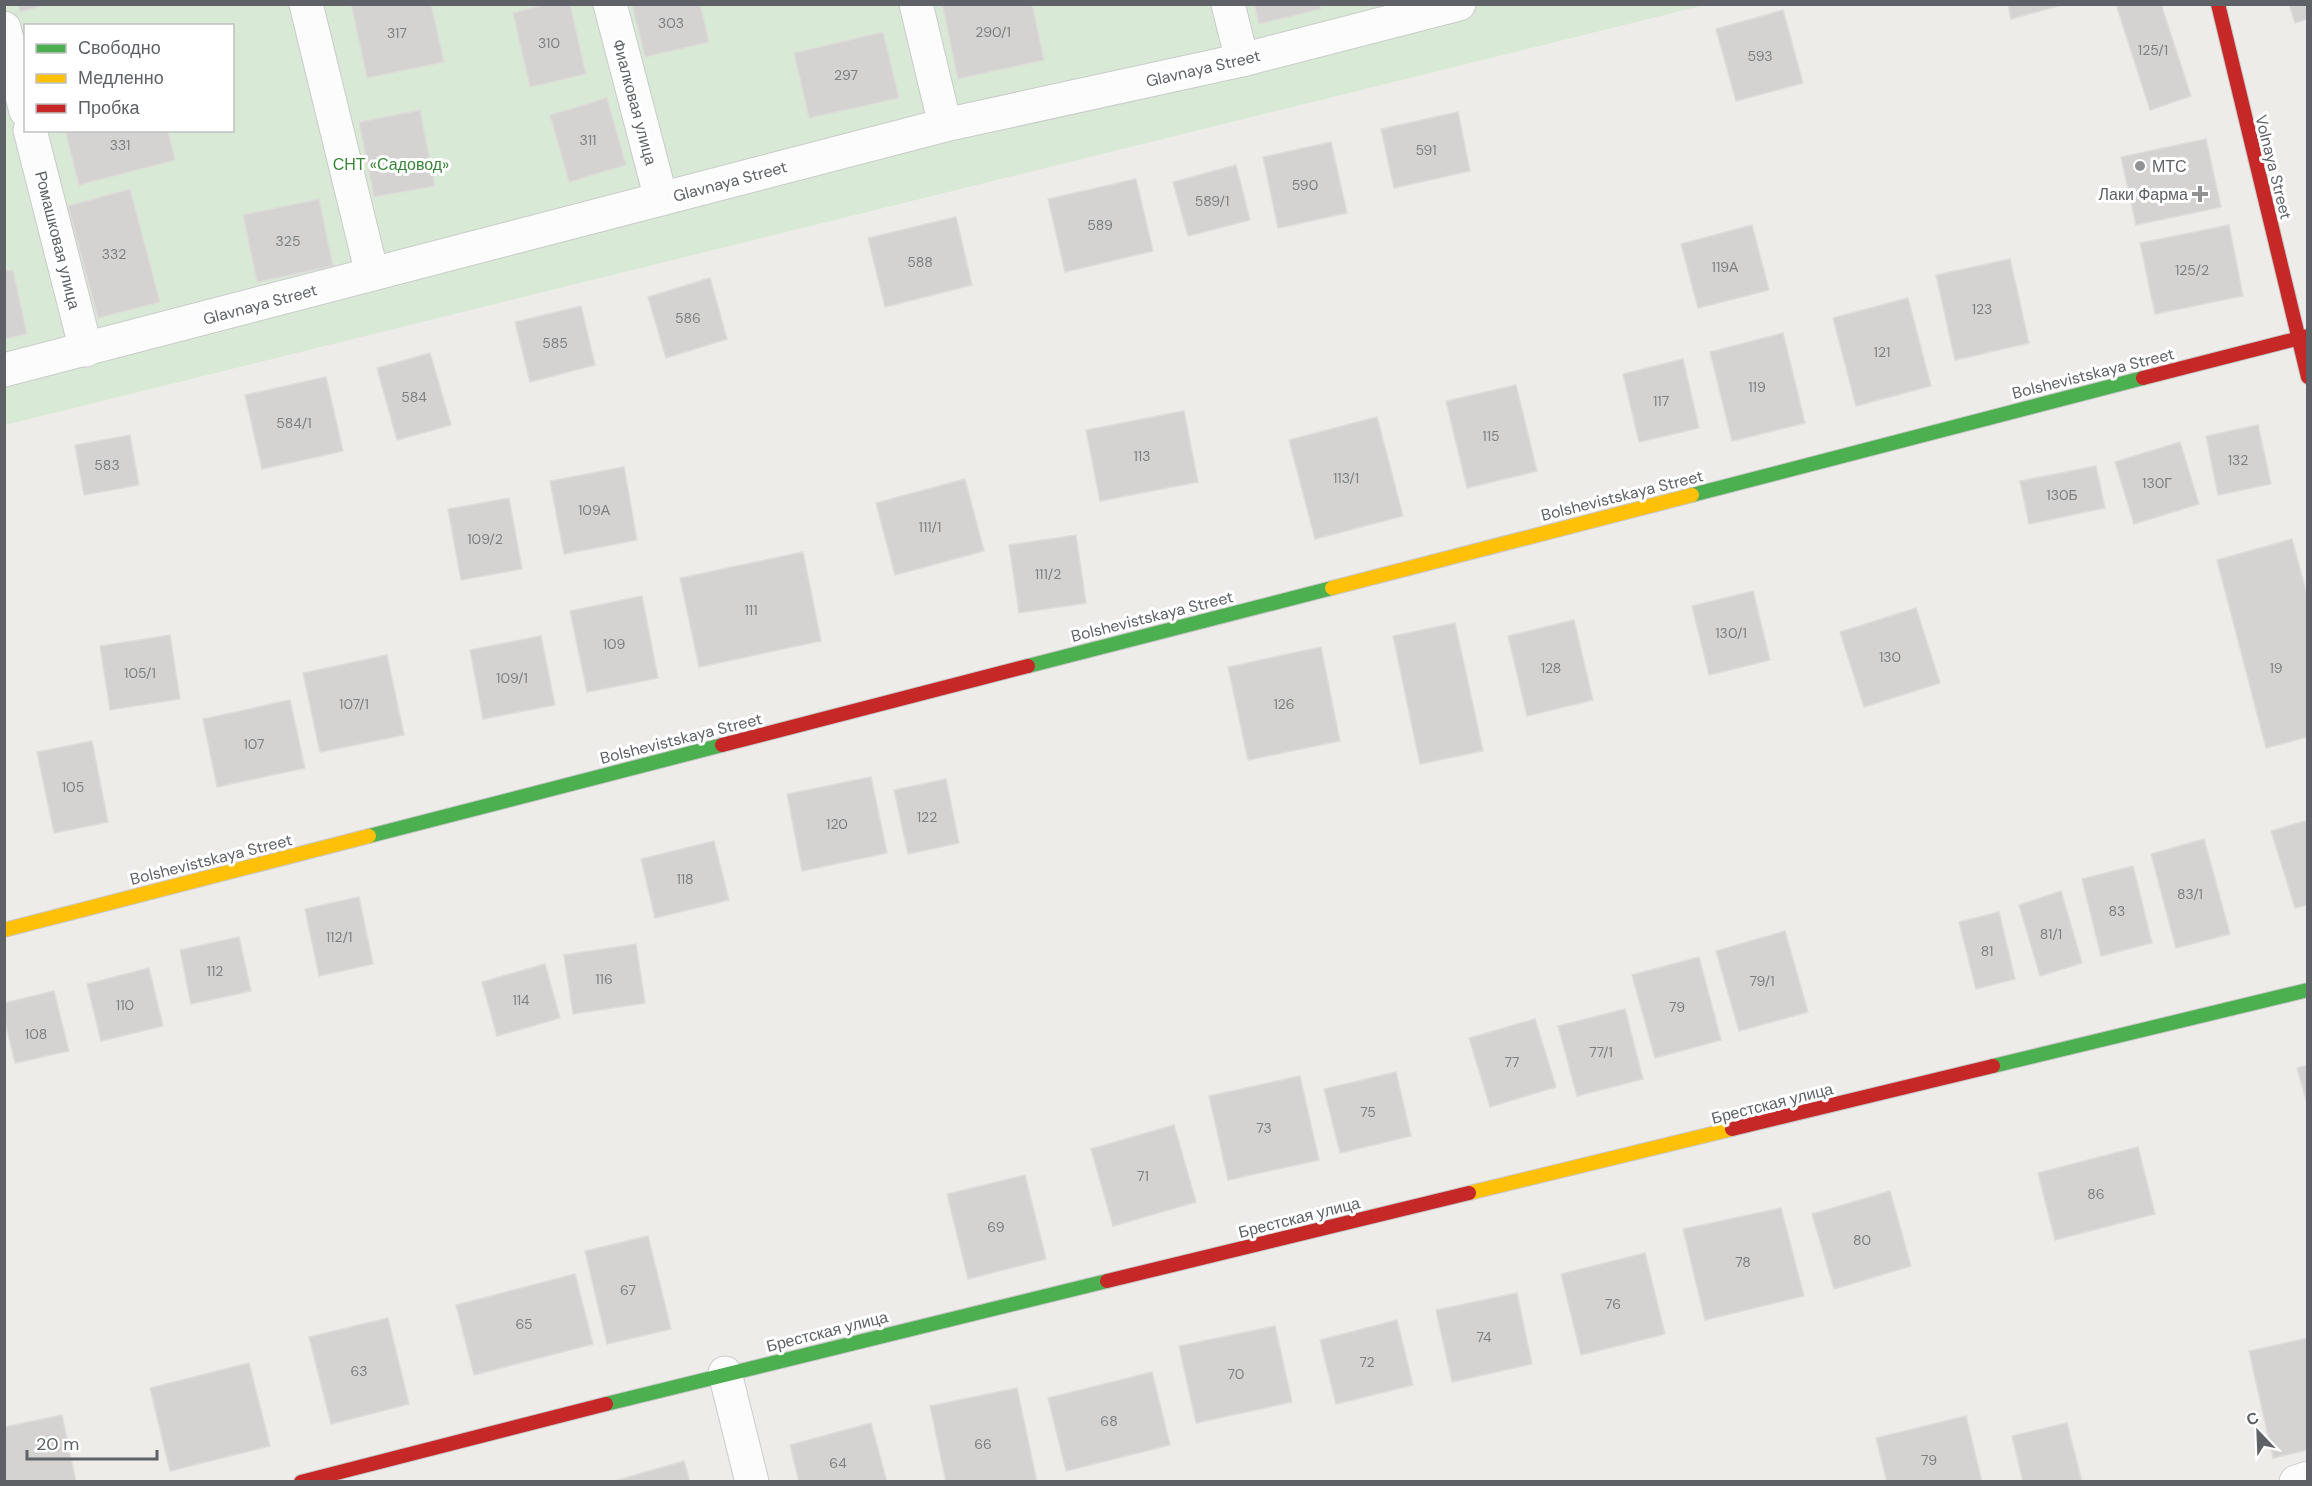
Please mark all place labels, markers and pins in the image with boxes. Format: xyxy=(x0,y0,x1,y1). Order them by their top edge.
place label: МТС xyxy=(2152,156,2187,177)
marker: МТС xyxy=(2133,159,2147,173)
place label: Лаки Фарма xyxy=(2099,184,2188,205)
marker: Лаки Фарма xyxy=(2193,187,2207,201)

